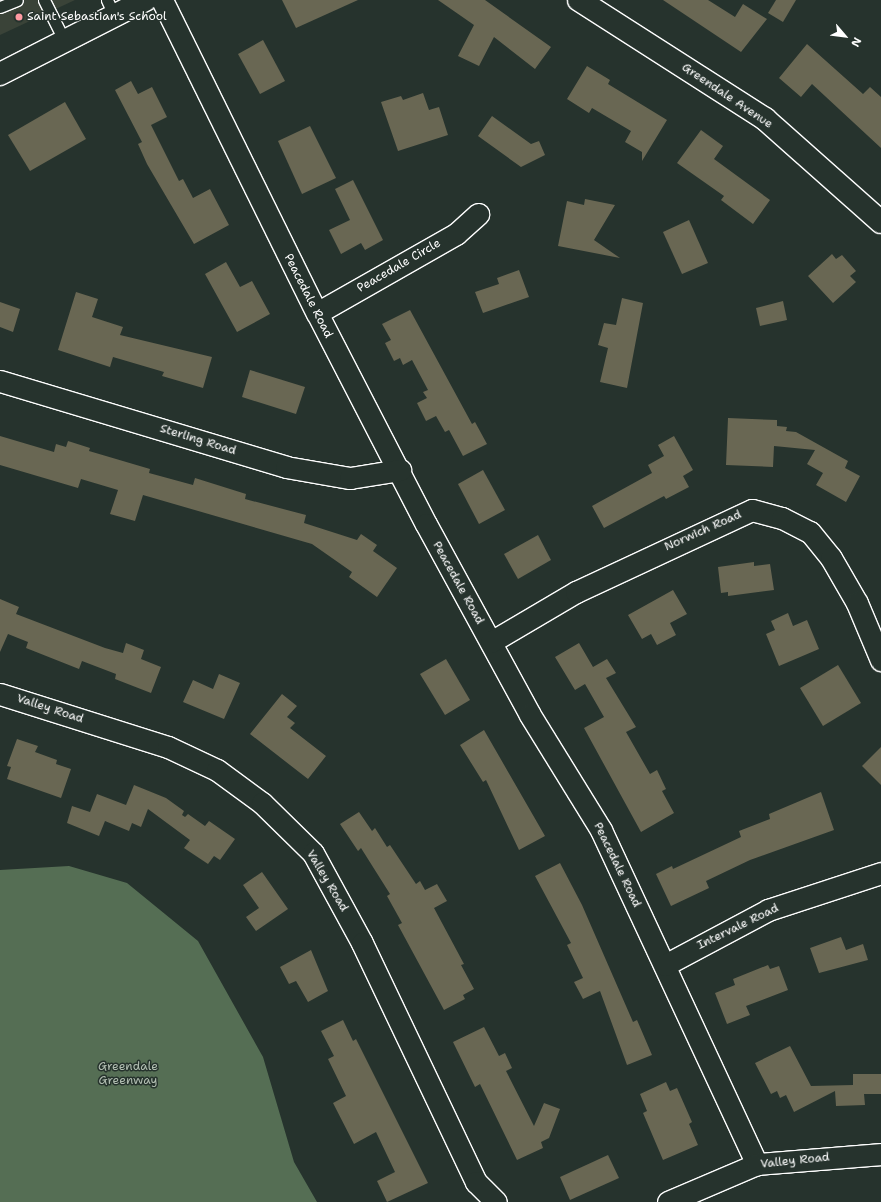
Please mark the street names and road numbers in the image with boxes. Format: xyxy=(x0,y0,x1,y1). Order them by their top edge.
street label: Greendale Avenue xyxy=(679,60,775,132)
street label: Peacedale Circle xyxy=(355,236,443,296)
street label: Peacedale Road xyxy=(281,251,335,341)
street label: Sterling Road xyxy=(158,422,238,458)
street label: Norwich Road xyxy=(662,508,744,554)
street label: Peacedale Road xyxy=(429,539,487,627)
street label: Valley Road xyxy=(15,691,85,727)
street label: Peacedale Road xyxy=(590,820,644,910)
street label: Valley Road xyxy=(303,848,351,914)
street label: Intervale Road xyxy=(695,901,781,953)
street label: Valley Road xyxy=(760,1150,830,1172)

